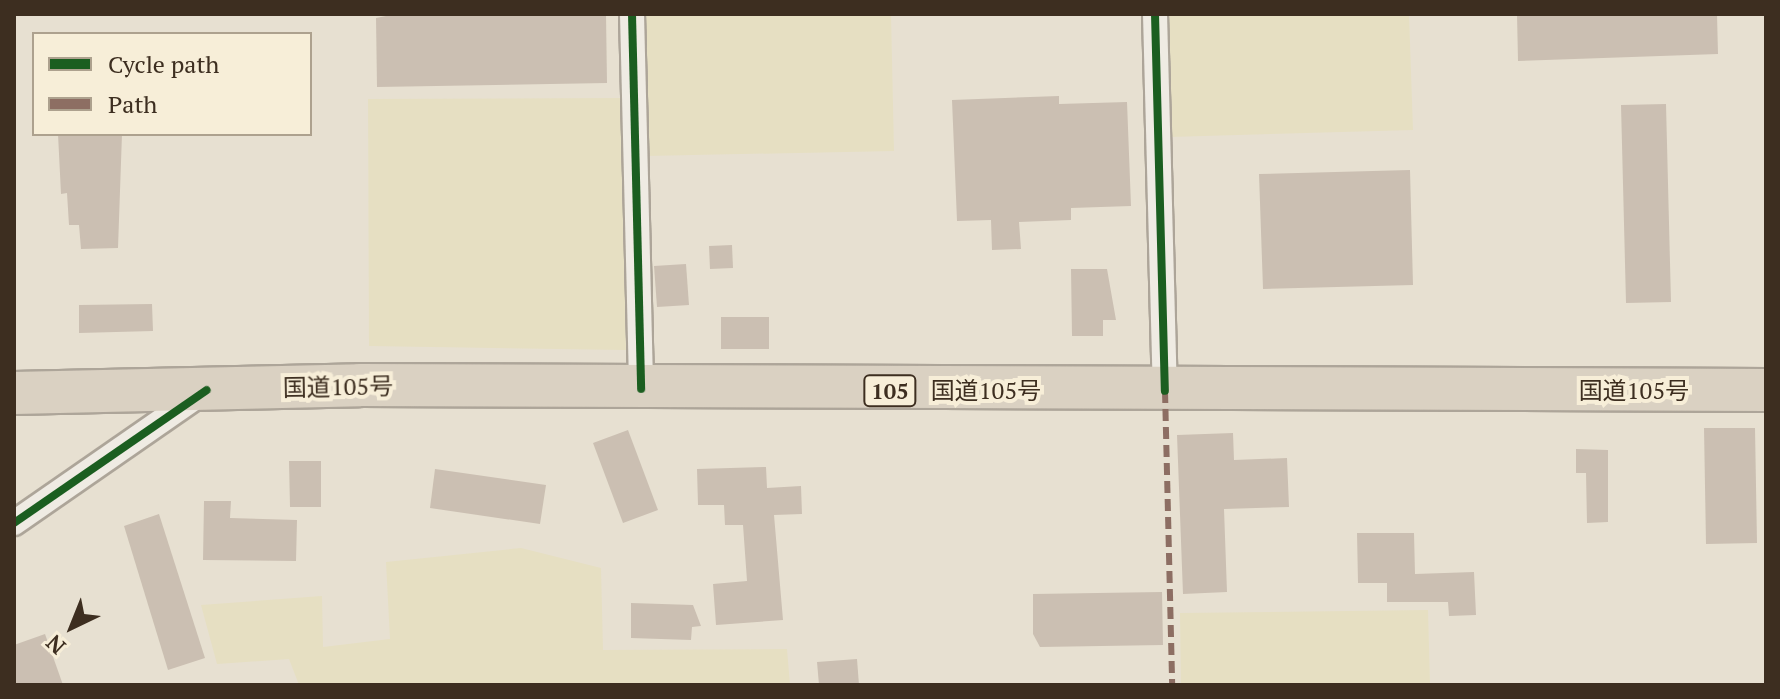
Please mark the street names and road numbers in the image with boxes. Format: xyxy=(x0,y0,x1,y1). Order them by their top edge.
street label: 国道105号 xyxy=(283,372,393,402)
road number: 105 xyxy=(862,373,918,409)
street label: 国道105号 xyxy=(931,377,1041,405)
street label: 国道105号 xyxy=(1579,377,1689,405)

